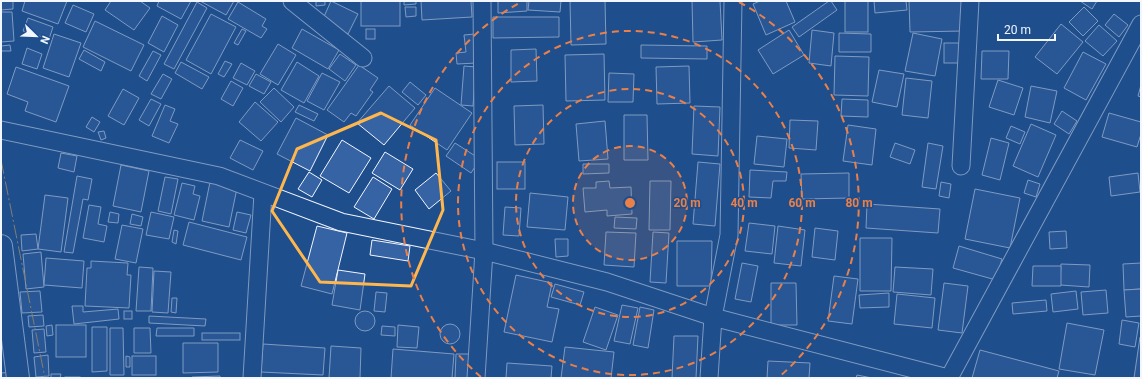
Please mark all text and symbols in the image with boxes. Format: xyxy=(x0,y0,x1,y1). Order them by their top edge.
north arrow xyxy=(16,16,56,56)
scale bar xyxy=(998,16,1055,42)
text: 20 m xyxy=(1004,23,1031,37)
text: N xyxy=(37,34,52,46)
centre of rings xyxy=(623,196,637,210)
text: 20 m xyxy=(673,196,701,210)
text: 40 m xyxy=(730,196,758,210)
text: 60 m xyxy=(788,196,816,210)
text: 80 m xyxy=(845,196,873,210)

